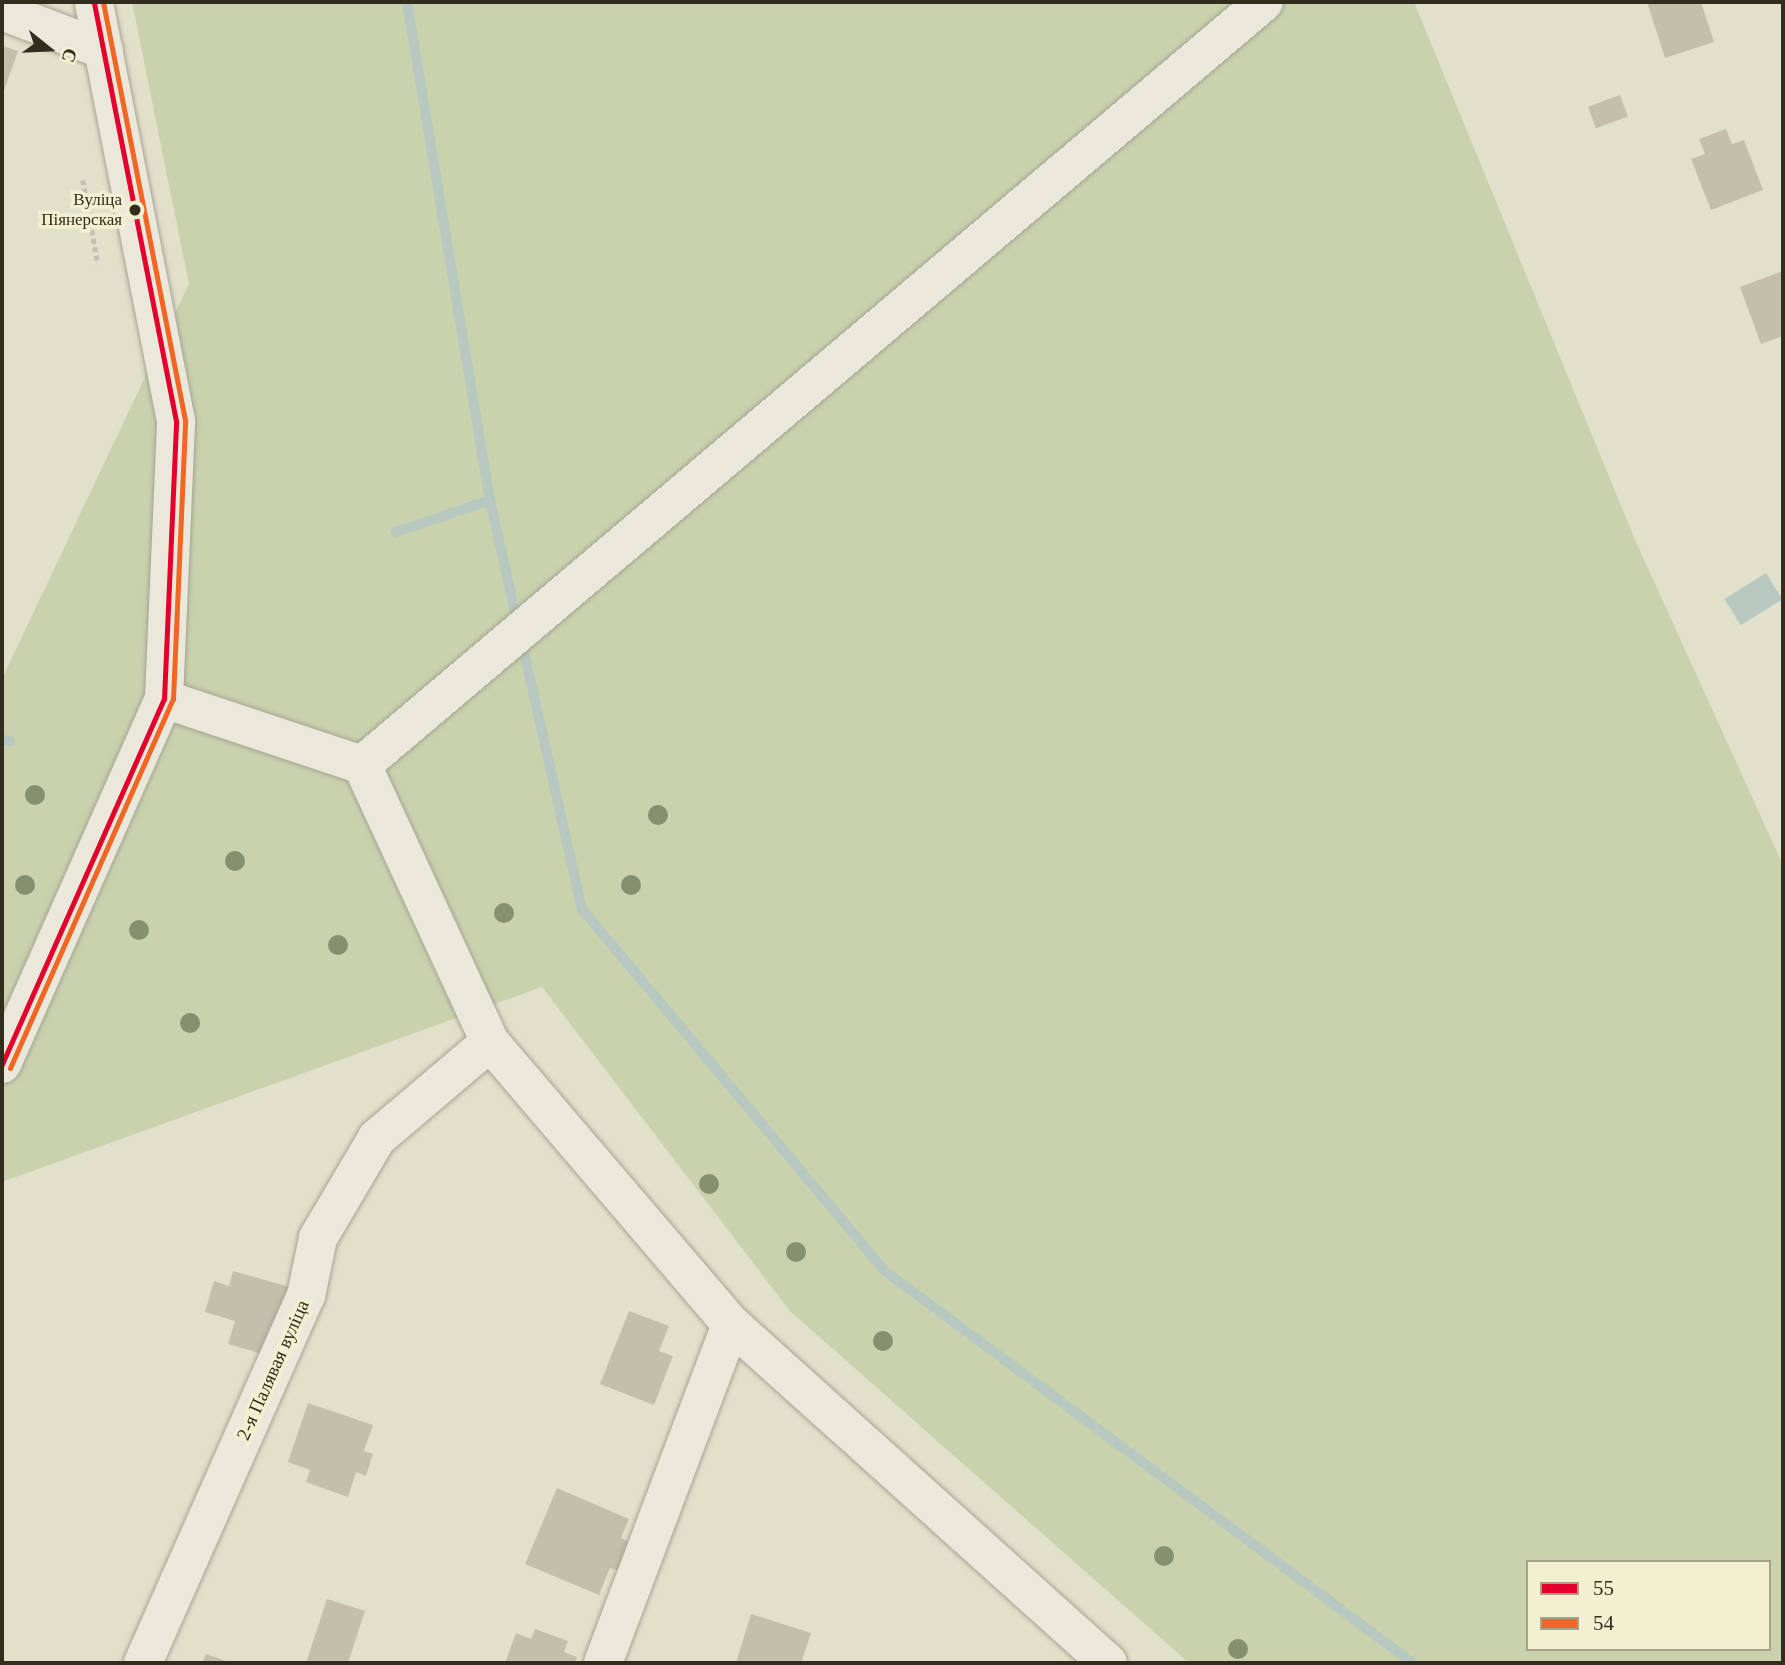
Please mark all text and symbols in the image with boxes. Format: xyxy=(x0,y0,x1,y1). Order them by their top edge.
north arrow xyxy=(14,14,84,84)
text: С xyxy=(57,46,82,65)
place label: Вуліца Піянерская xyxy=(41,190,122,230)
marker: Вуліца Піянерская xyxy=(128,203,142,217)
street label: 2-я Палявая вуліца xyxy=(232,1296,314,1444)
legend xyxy=(1526,1560,1771,1651)
text: 55 xyxy=(1593,1576,1614,1600)
text: 54 xyxy=(1593,1611,1614,1635)

